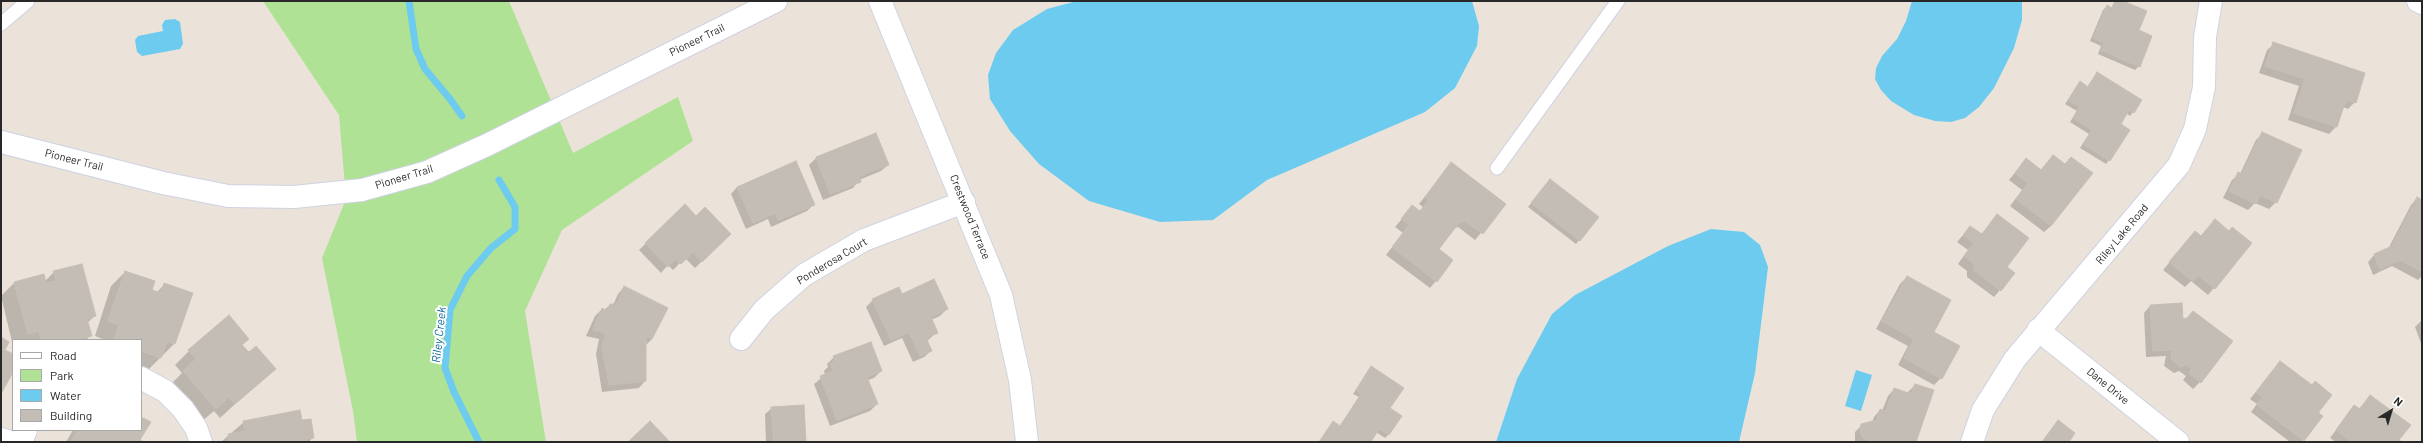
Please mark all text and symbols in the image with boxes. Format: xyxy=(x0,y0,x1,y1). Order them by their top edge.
street label: Pioneer Trail xyxy=(667,21,727,59)
street label: Pioneer Trail xyxy=(43,146,105,174)
street label: Pioneer Trail xyxy=(374,162,434,192)
street label: Crestwood Terrace xyxy=(947,173,993,261)
street label: Riley Lake Road xyxy=(2093,201,2151,267)
street label: Ponderosa Court xyxy=(794,235,870,287)
water label: Riley Creek xyxy=(429,306,449,364)
legend xyxy=(12,339,142,431)
text: Road xyxy=(50,348,77,362)
street label: Dane Drive xyxy=(2084,365,2132,407)
text: Park xyxy=(50,368,74,382)
text: Water xyxy=(50,388,81,402)
north arrow xyxy=(2371,391,2411,431)
text: N xyxy=(2392,394,2406,409)
text: Building xyxy=(50,408,92,422)

